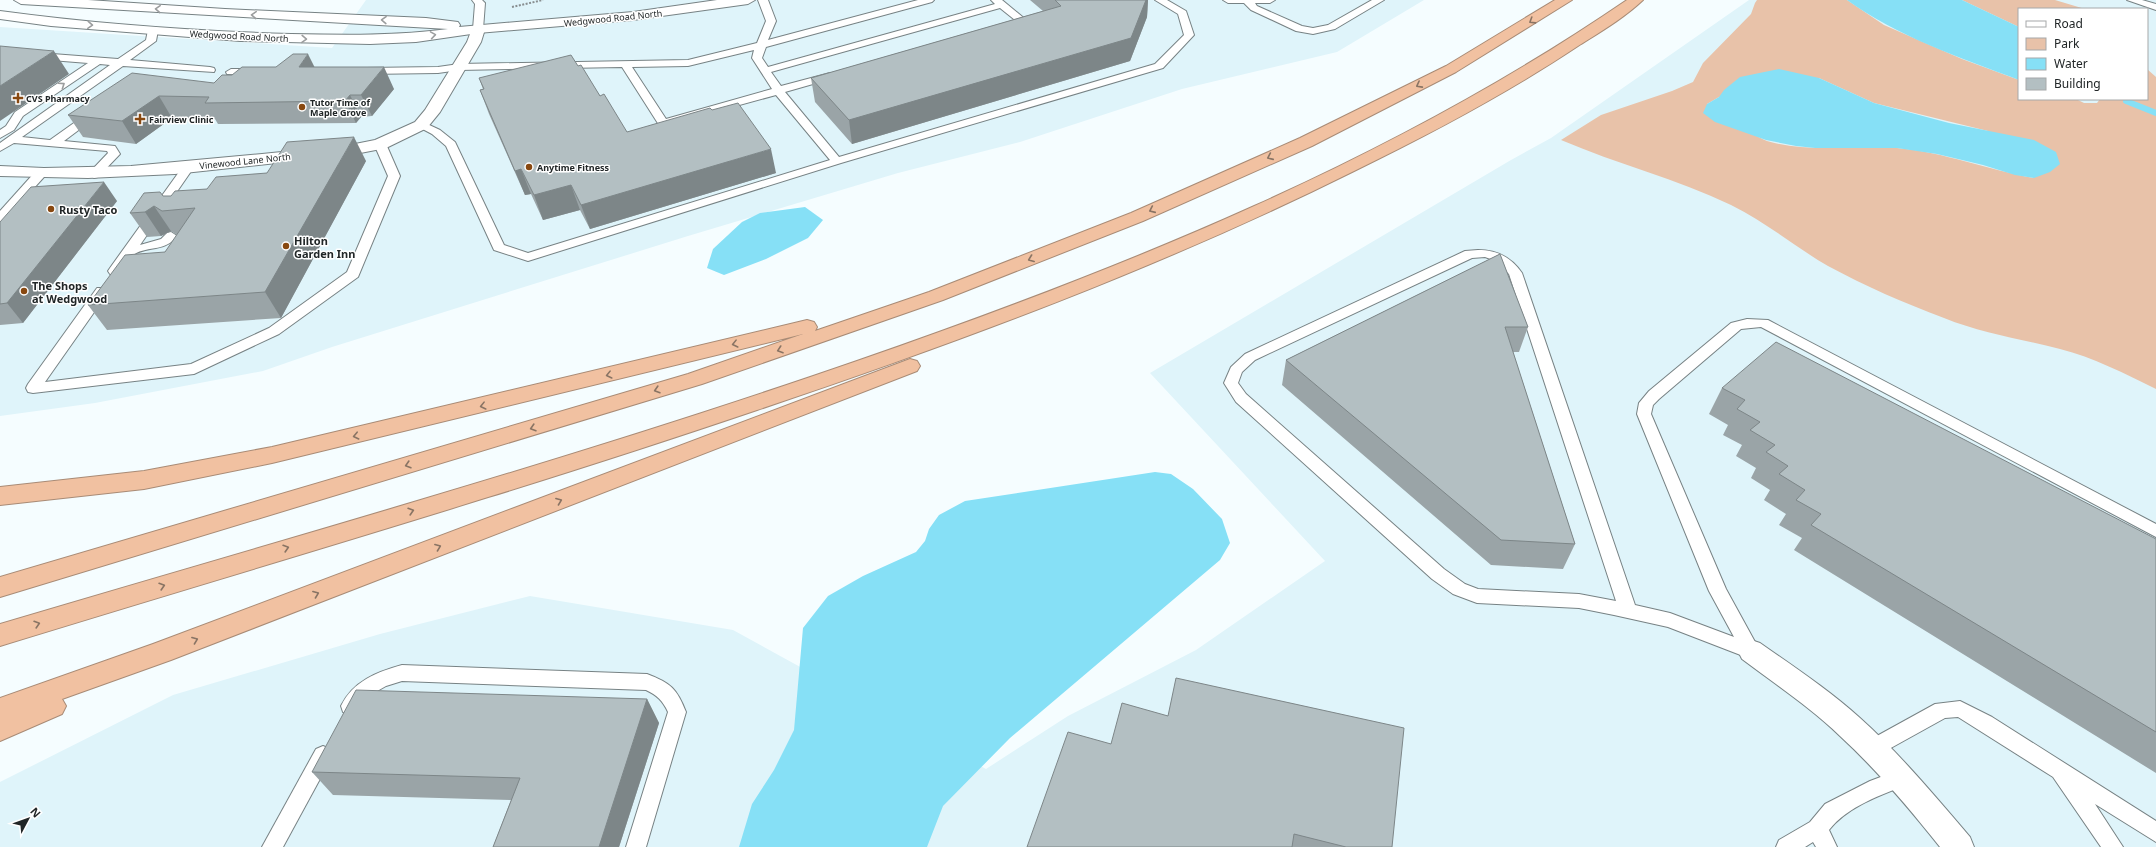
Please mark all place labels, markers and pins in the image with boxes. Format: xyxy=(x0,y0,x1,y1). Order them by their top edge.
place label: CVS Pharmacy xyxy=(26,92,91,105)
marker: CVS Pharmacy xyxy=(13,93,23,103)
place label: Tutor Time of Maple Grove xyxy=(310,96,370,119)
marker: Tutor Time of Maple Grove xyxy=(297,102,307,112)
marker: Fairview Clinic xyxy=(134,113,146,125)
place label: Fairview Clinic xyxy=(149,113,214,126)
place label: Anytime Fitness xyxy=(537,161,610,174)
marker: Anytime Fitness xyxy=(524,162,534,172)
place label: Rusty Taco xyxy=(59,202,118,217)
marker: Rusty Taco xyxy=(46,204,56,214)
place label: Hilton Garden Inn xyxy=(294,233,355,261)
marker: Hilton Garden Inn xyxy=(281,241,291,251)
place label: The Shops at Wedgwood xyxy=(32,278,107,306)
marker: The Shops at Wedgwood xyxy=(19,286,29,296)

